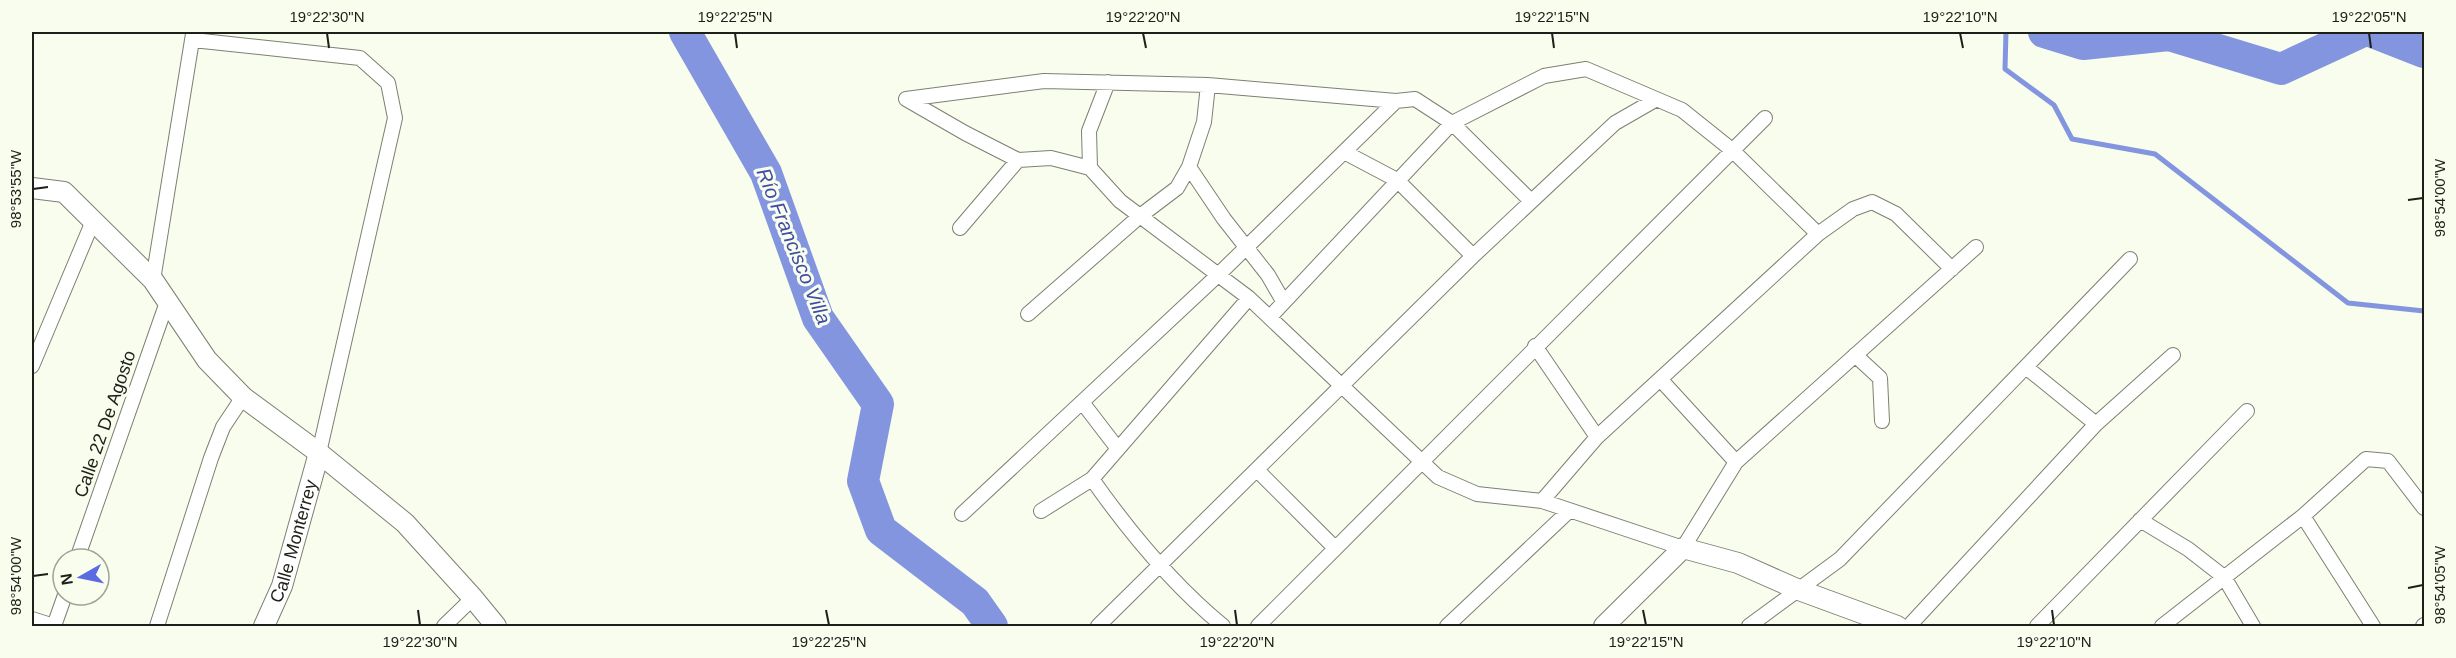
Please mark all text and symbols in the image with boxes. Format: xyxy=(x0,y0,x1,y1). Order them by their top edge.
text: 19°22'30"N xyxy=(289,8,365,25)
text: 19°22'25"N xyxy=(697,8,773,25)
text: 19°22'20"N xyxy=(1105,8,1181,25)
text: 19°22'15"N xyxy=(1514,8,1590,25)
text: 19°22'10"N xyxy=(1922,8,1998,25)
text: 19°22'05"N xyxy=(2331,8,2407,25)
text: 98°53'55"W xyxy=(7,149,24,228)
text: 98°54'00"W xyxy=(2431,158,2448,237)
water label: Río Francisco Villa xyxy=(753,165,835,327)
street label: Calle 22 De Agosto xyxy=(70,348,140,500)
street label: Calle Monterrey xyxy=(266,478,321,606)
text: 98°54'00"W xyxy=(7,536,24,615)
text: 98°54'05"W xyxy=(2431,545,2448,624)
north arrow xyxy=(51,547,111,607)
text: N xyxy=(57,572,76,586)
text: 19°22'30"N xyxy=(382,633,458,650)
text: 19°22'25"N xyxy=(791,633,867,650)
text: 19°22'20"N xyxy=(1199,633,1275,650)
text: 19°22'15"N xyxy=(1608,633,1684,650)
text: 19°22'10"N xyxy=(2016,633,2092,650)

